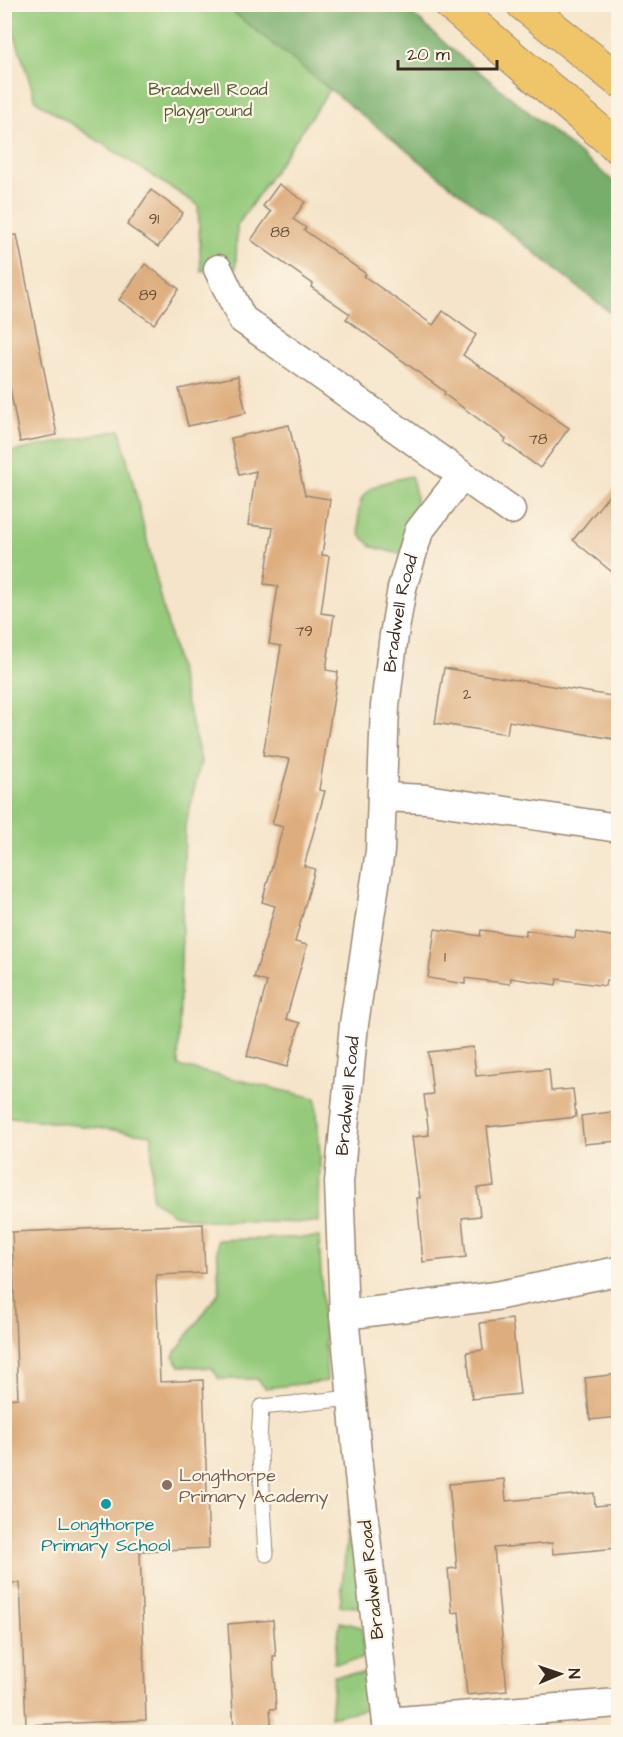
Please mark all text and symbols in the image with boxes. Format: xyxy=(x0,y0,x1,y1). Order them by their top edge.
scale bar xyxy=(398,33,497,71)
text: 20 m xyxy=(407,42,450,67)
park label: Bradwell Road playground xyxy=(148,77,268,124)
house number: 91 xyxy=(149,209,159,230)
house number: 88 xyxy=(270,222,290,243)
house number: 89 xyxy=(139,285,157,306)
house number: 78 xyxy=(529,429,548,450)
street label: Bradwell Road xyxy=(377,552,424,674)
house number: 79 xyxy=(295,621,313,642)
house number: 2 xyxy=(463,684,472,705)
house number: 1 xyxy=(444,947,446,968)
street label: Bradwell Road xyxy=(330,1035,366,1157)
place label: Longthorpe Primary Academy xyxy=(179,1463,328,1510)
marker: Longthorpe Primary Academy xyxy=(160,1478,174,1492)
marker: Longthorpe Primary School xyxy=(99,1497,113,1511)
place label: Longthorpe Primary School xyxy=(41,1512,171,1559)
street label: Bradwell Road xyxy=(353,1519,390,1641)
north arrow xyxy=(530,1644,590,1704)
text: N xyxy=(563,1668,585,1679)

